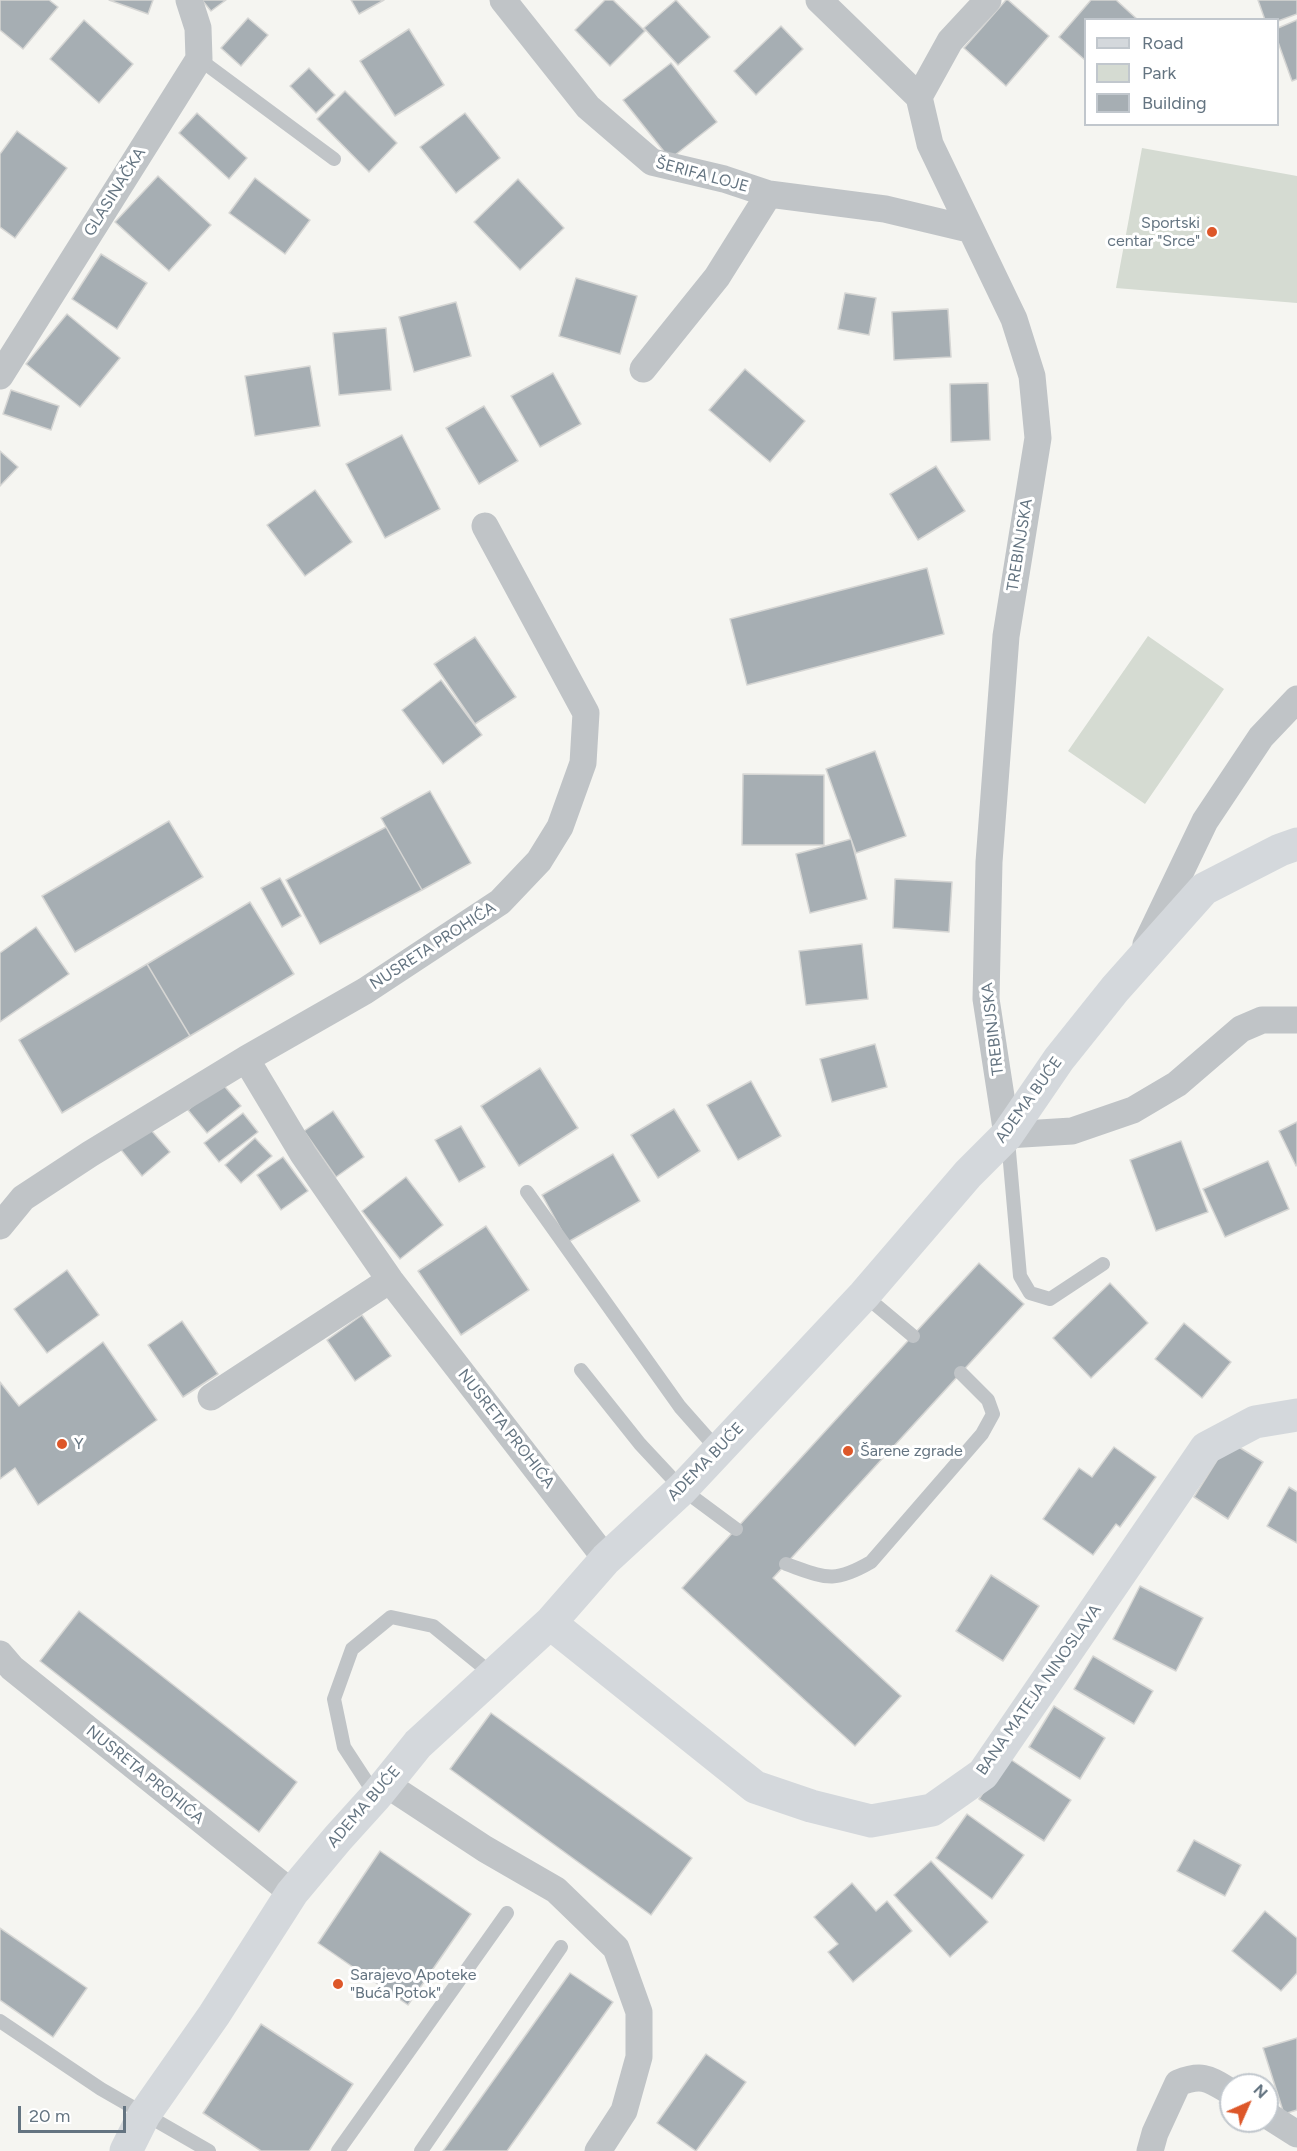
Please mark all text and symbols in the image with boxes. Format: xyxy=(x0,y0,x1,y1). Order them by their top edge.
legend xyxy=(1084,18,1279,126)
text: Road xyxy=(1142,32,1183,54)
text: Park xyxy=(1142,62,1176,84)
text: Building xyxy=(1142,92,1207,114)
street label: GLASINAČKA xyxy=(80,144,150,240)
street label: ŠERIFA LOJE xyxy=(654,153,750,197)
place label: Sportski centar "Srce" xyxy=(1107,213,1200,251)
marker: Sportski centar "Srce" xyxy=(1205,225,1219,239)
street label: TREBINJSKA xyxy=(1003,497,1037,593)
street label: NUSRETA PROHIĆA xyxy=(367,898,499,994)
street label: TREBINJSKA xyxy=(978,981,1008,1077)
street label: ADEMA BUĆE xyxy=(991,1053,1067,1147)
street label: NUSRETA PROHIĆA xyxy=(454,1366,558,1492)
street label: ADEMA BUĆE xyxy=(664,1419,748,1505)
place label: Y xyxy=(74,1434,84,1454)
marker: Y xyxy=(55,1437,69,1451)
place label: Šarene zgrade xyxy=(860,1441,963,1461)
marker: Šarene zgrade xyxy=(841,1444,855,1458)
street label: BANA MATEJA NINOSLAVA xyxy=(973,1601,1105,1779)
street label: NUSRETA PROHIĆA xyxy=(82,1722,208,1828)
street label: ADEMA BUĆE xyxy=(323,1762,405,1852)
place label: Sarajevo Apoteke "Buća Potok" xyxy=(350,1965,476,2003)
marker: Sarajevo Apoteke "Buća Potok" xyxy=(331,1977,345,1991)
north arrow xyxy=(1219,2073,1279,2133)
text: N xyxy=(1250,2080,1272,2102)
scale bar xyxy=(21,2094,129,2132)
text: 20 m xyxy=(29,2105,70,2127)

